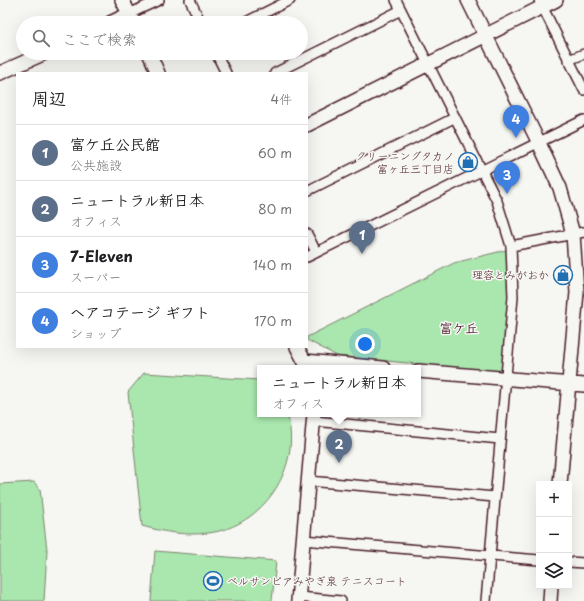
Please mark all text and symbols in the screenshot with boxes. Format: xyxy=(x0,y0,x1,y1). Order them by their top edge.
search box xyxy=(16,16,308,60)
icon: search xyxy=(30,27,52,49)
text: ここで検索 xyxy=(62,27,137,50)
text: 周辺 xyxy=(32,85,66,111)
text: 4件 xyxy=(270,89,292,108)
pin: 4 xyxy=(503,105,529,138)
text: 富ケ丘公民館 xyxy=(70,132,160,155)
text: 1 xyxy=(42,143,48,162)
text: 60 m xyxy=(258,143,292,162)
place label: クリーニングタカノ 富ヶ丘三丁目店 xyxy=(355,147,454,177)
shop icon: クリーニングタカノ 富ヶ丘三丁目店 xyxy=(457,151,479,173)
text: 公共施設 xyxy=(70,155,122,174)
pin: 3 xyxy=(494,161,520,194)
text: ニュートラル新日本 xyxy=(70,188,204,211)
text: 2 xyxy=(40,199,50,218)
text: 80 m xyxy=(258,199,292,218)
text: オフィス xyxy=(70,211,122,230)
pin: 1 xyxy=(349,221,375,254)
text: 7-Eleven xyxy=(70,244,133,267)
text: 3 xyxy=(41,255,49,274)
text: 140 m xyxy=(253,255,292,274)
shop icon: 理容とみがおか xyxy=(552,264,574,286)
place label: 理容とみがおか xyxy=(472,266,549,283)
text: スーパー xyxy=(70,267,121,286)
text: ヘアコテージ ギフト xyxy=(70,300,210,323)
text: 4 xyxy=(41,311,49,330)
text: 170 m xyxy=(254,311,292,330)
district label: 富ケ丘 xyxy=(439,318,479,337)
text: ショップ xyxy=(70,323,121,342)
your location xyxy=(355,334,375,354)
popup xyxy=(257,365,421,417)
text: ニュートラル新日本 xyxy=(272,370,406,393)
text: オフィス xyxy=(272,393,324,412)
pin: 2 xyxy=(326,430,352,463)
map controls xyxy=(536,481,572,589)
button: + xyxy=(536,481,572,517)
button: − xyxy=(536,517,572,553)
button: layers xyxy=(536,553,572,589)
sports icon: ベルサンピアみやぎ泉 テニスコート xyxy=(202,570,224,592)
place label: ベルサンピアみやぎ泉 テニスコート xyxy=(227,572,407,589)

